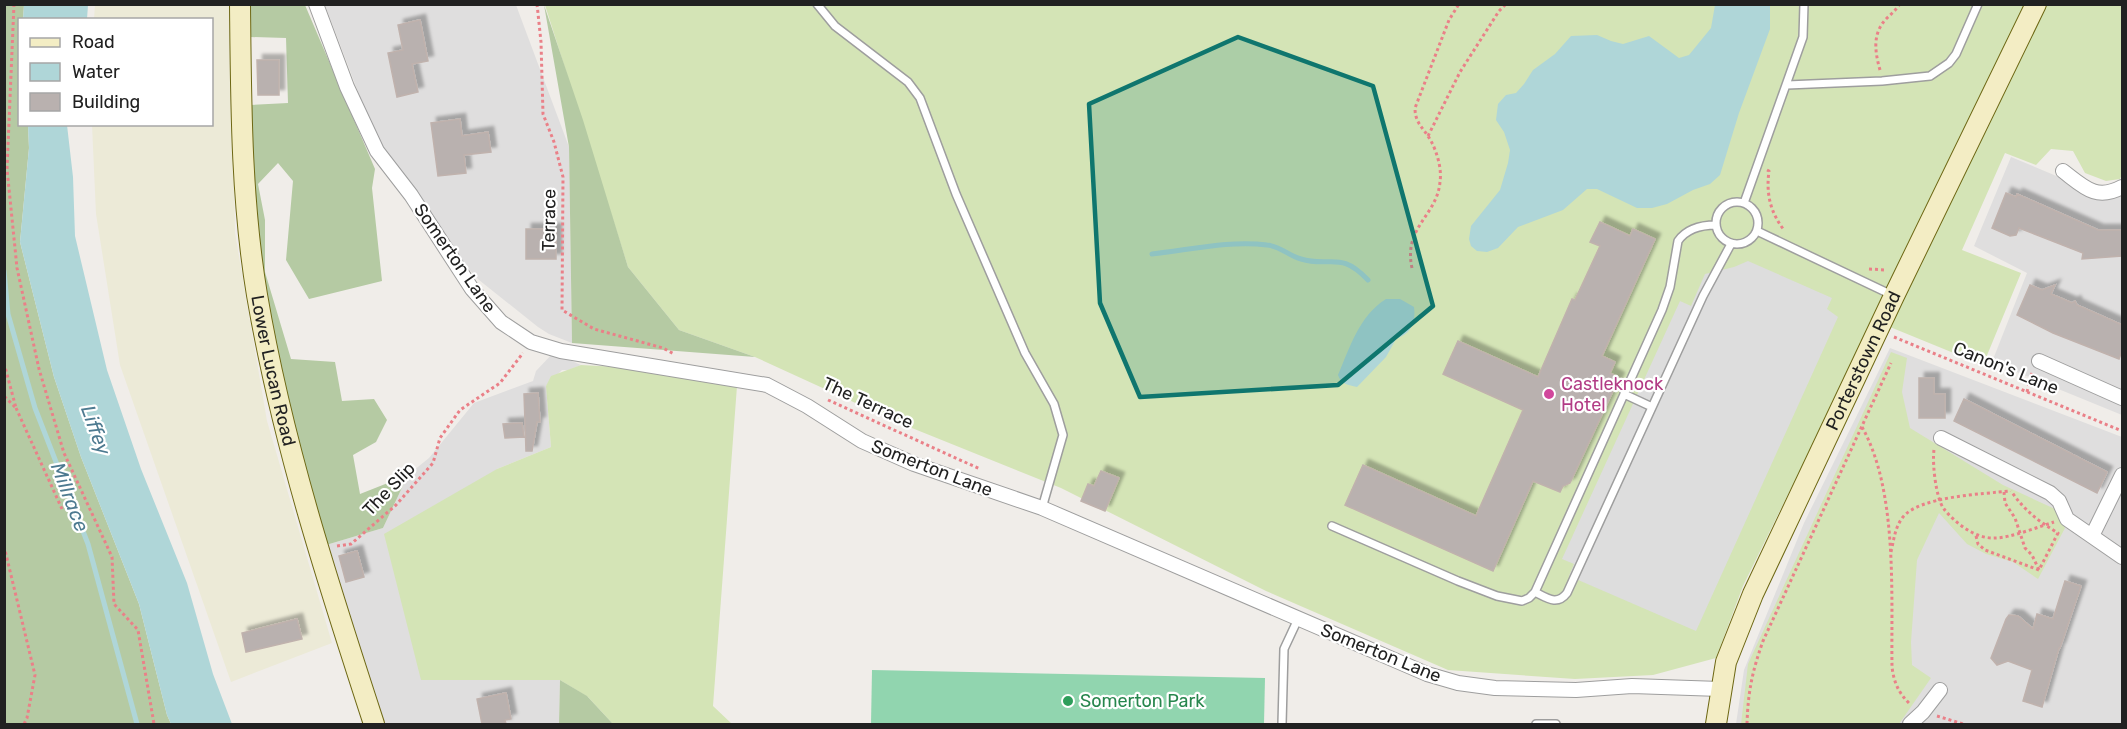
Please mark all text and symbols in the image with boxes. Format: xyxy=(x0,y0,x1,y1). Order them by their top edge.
legend xyxy=(18,18,213,126)
text: Road xyxy=(72,31,115,53)
text: Water xyxy=(72,61,120,83)
text: Building xyxy=(72,91,140,113)
street label: Terrace xyxy=(537,189,561,251)
street label: Somerton Lane xyxy=(409,199,501,317)
street label: Porterstown Road xyxy=(1821,288,1906,434)
street label: Lower Lucan Road xyxy=(246,293,300,448)
street label: Canon's Lane xyxy=(1950,337,2062,399)
street label: The Terrace xyxy=(819,372,917,434)
place label: Castleknock Hotel xyxy=(1561,373,1664,416)
marker: Castleknock Hotel xyxy=(1542,387,1556,401)
water label: Liffey xyxy=(76,402,116,459)
street label: Somerton Lane xyxy=(868,435,996,501)
street label: The Slip xyxy=(358,458,420,520)
water label: Millrace xyxy=(46,459,94,535)
street label: Somerton Lane xyxy=(1317,619,1445,687)
place label: Somerton Park xyxy=(1080,690,1205,712)
marker: Somerton Park xyxy=(1061,694,1075,708)

